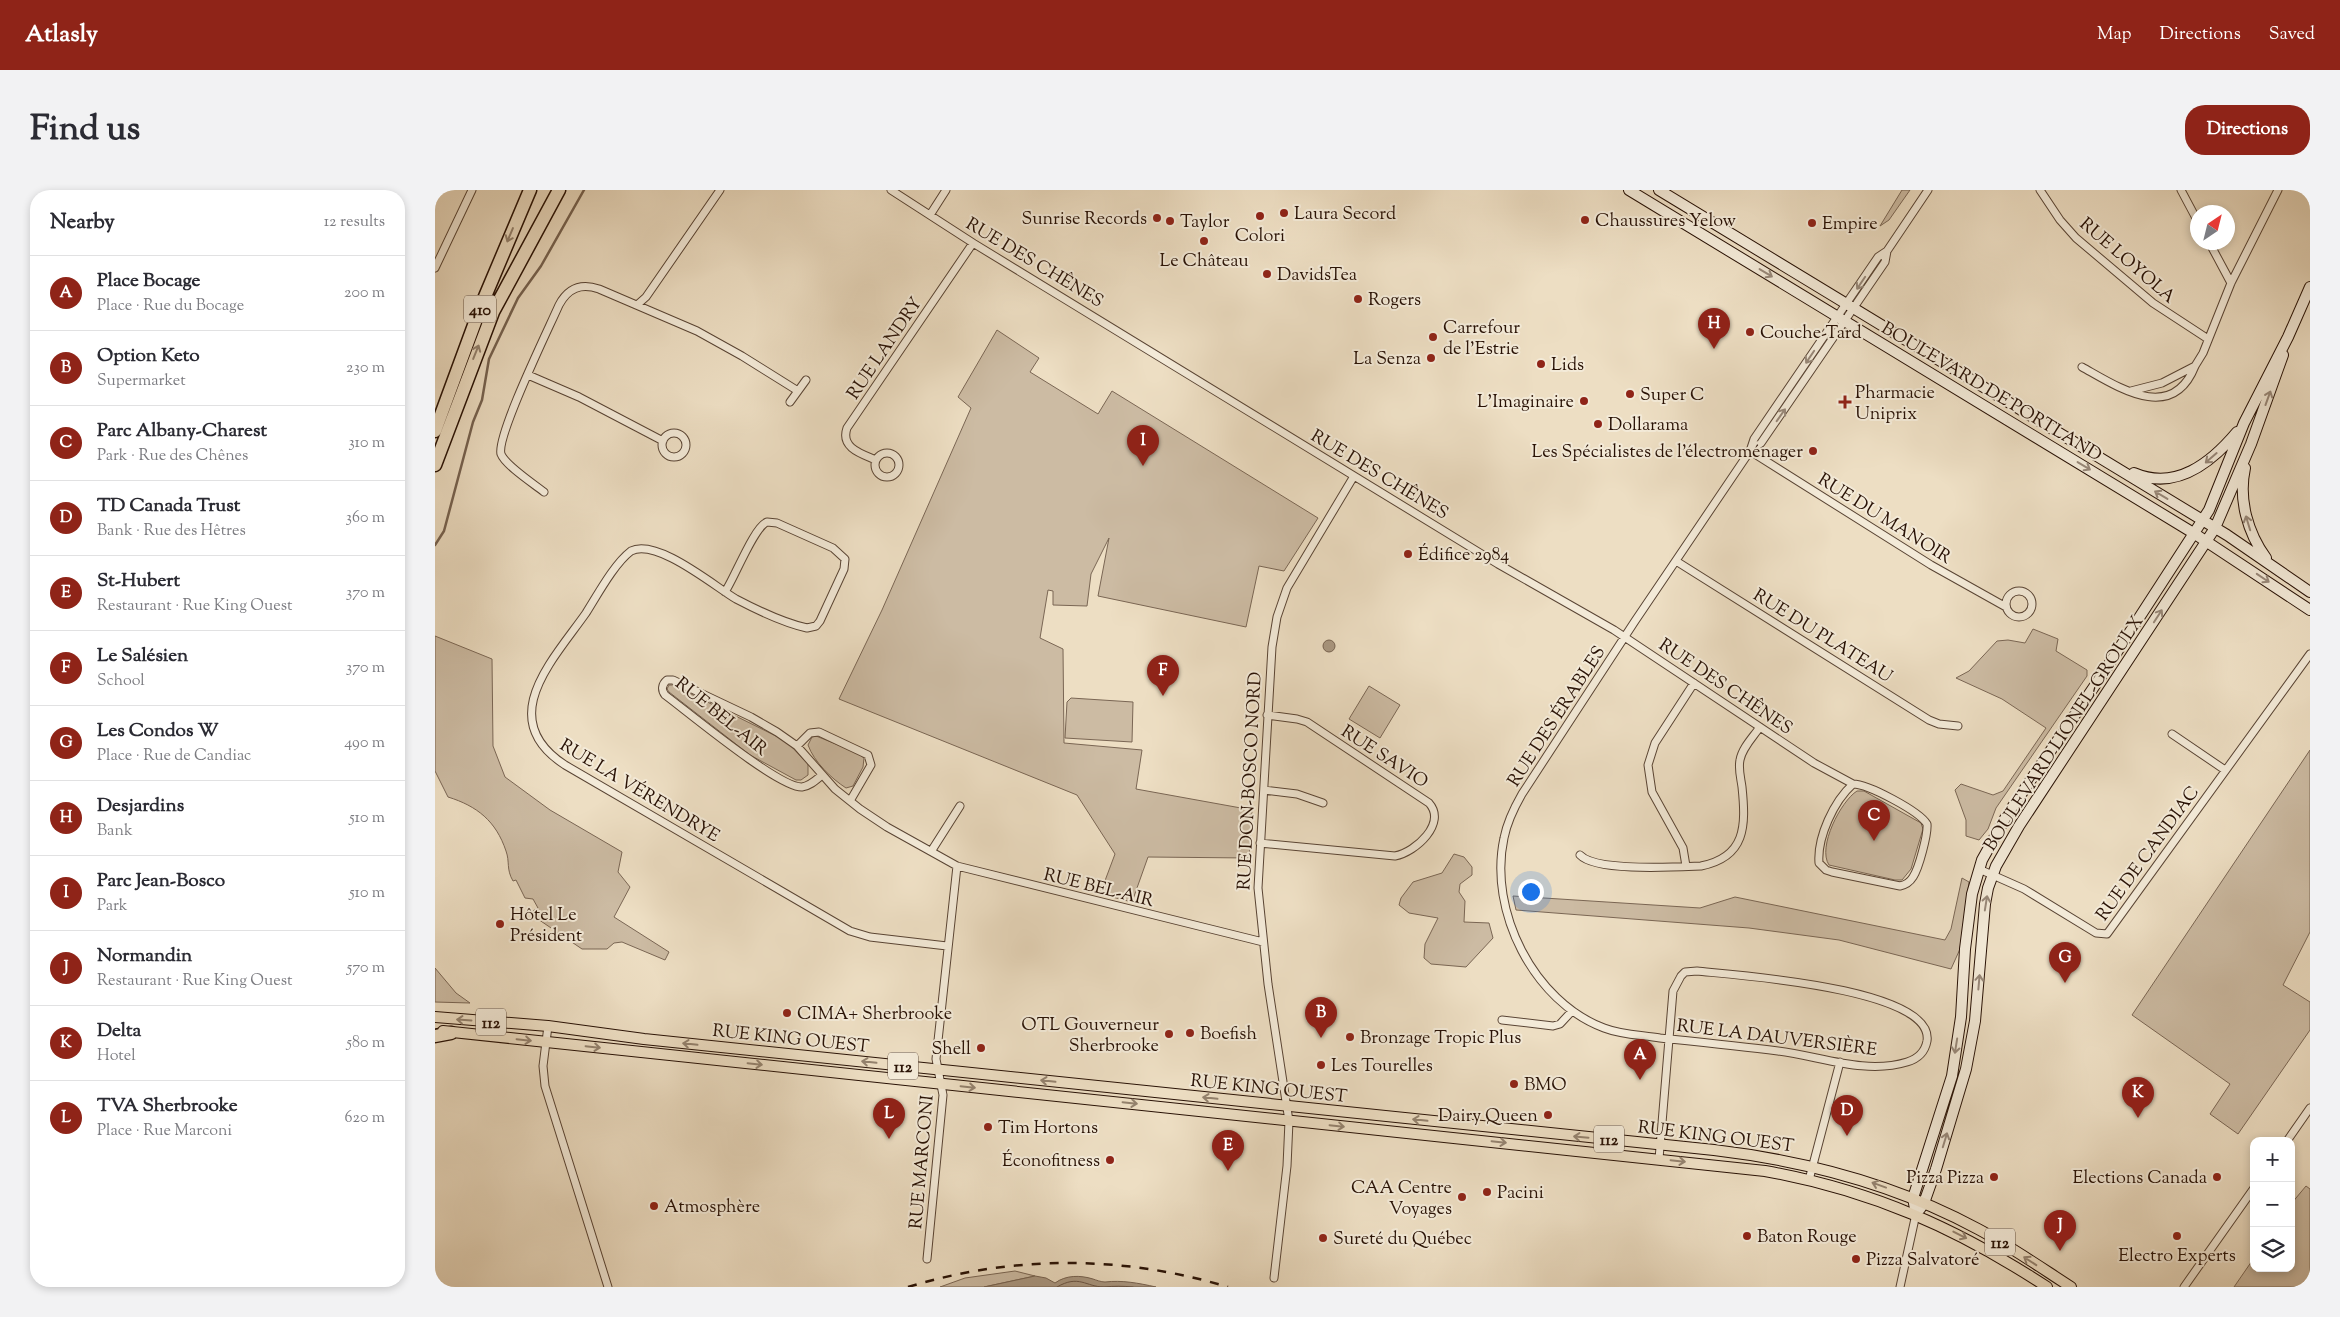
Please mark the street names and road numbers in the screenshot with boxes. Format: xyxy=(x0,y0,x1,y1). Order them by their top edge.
street label: RUE DES CHÊNES xyxy=(960,211,1108,315)
street label: RUE LOYOLA xyxy=(2073,212,2181,311)
street label: RUE LANDRY xyxy=(842,292,930,406)
road number: 410 xyxy=(464,296,496,322)
street label: BOULEVARD DE PORTLAND xyxy=(1876,316,2106,469)
street label: RUE DES CHÊNES xyxy=(1305,423,1453,527)
street label: RUE DU MANOIR xyxy=(1812,468,1956,571)
street label: RUE DU PLATEAU xyxy=(1747,583,1897,690)
street label: BOULEVARD LIONEL-GROULX xyxy=(1979,611,2151,857)
street label: RUE DES CHÊNES xyxy=(1653,632,1798,742)
street label: RUE DES ÉRABLES xyxy=(1502,642,1613,793)
street label: RUE DON-BOSCO NORD xyxy=(1232,671,1270,891)
street label: RUE BEL-AIR xyxy=(669,672,773,763)
street label: RUE SAVIO xyxy=(1335,720,1433,796)
street label: RUE LA VÉRENDRYE xyxy=(554,734,724,850)
street label: RUE DE CANDIAC xyxy=(2091,781,2207,927)
street label: RUE BEL-AIR xyxy=(1041,863,1157,915)
road number: 112 xyxy=(476,1009,506,1036)
street label: RUE LA DAUVERSIÈRE xyxy=(1675,1014,1878,1064)
street label: RUE KING OUEST xyxy=(711,1019,871,1061)
road number: 112 xyxy=(888,1052,918,1079)
street label: RUE KING OUEST xyxy=(1189,1069,1349,1111)
street label: RUE MARCONI xyxy=(904,1094,942,1230)
street label: RUE KING OUEST xyxy=(1636,1115,1796,1161)
road number: 112 xyxy=(1594,1126,1624,1152)
road number: 112 xyxy=(1985,1228,2015,1256)

